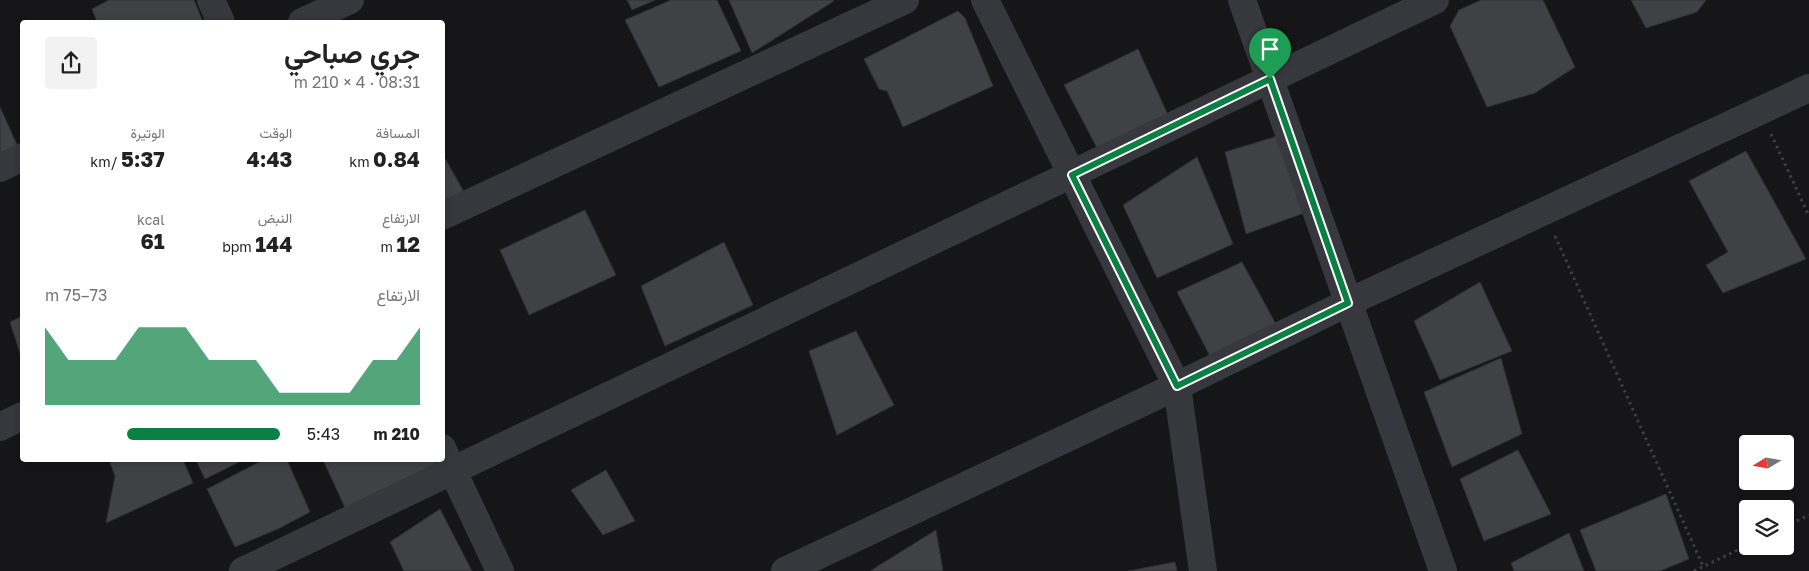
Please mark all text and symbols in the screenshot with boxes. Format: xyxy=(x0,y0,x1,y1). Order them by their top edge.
pin xyxy=(1249,28,1291,79)
icon: arrive xyxy=(1256,35,1284,63)
text: جري صباحي xyxy=(284,36,420,69)
button: share xyxy=(45,37,97,89)
text: 08:31 · 4 × 210 m xyxy=(294,72,420,92)
text: الوتيرة xyxy=(130,124,165,141)
text: الوقت xyxy=(259,124,292,141)
text: المسافة xyxy=(376,124,420,141)
text: 5:37 xyxy=(121,146,165,172)
text: 4:43 xyxy=(247,146,292,172)
text: 0.84 xyxy=(373,146,420,172)
text: /km xyxy=(90,153,121,170)
text: km xyxy=(349,153,373,170)
text: النبض xyxy=(258,209,292,226)
text: الارتفاع xyxy=(382,209,420,226)
text: kcal xyxy=(137,211,165,228)
text: 61 xyxy=(141,228,165,254)
text: 144 xyxy=(255,231,292,257)
text: 12 xyxy=(396,231,420,257)
text: bpm xyxy=(222,238,255,255)
text: m xyxy=(380,238,396,255)
text: 73–75 m xyxy=(45,285,107,305)
text: الارتفاع xyxy=(377,285,420,305)
text: 5:43 xyxy=(307,424,340,444)
text: 210 m xyxy=(374,424,420,444)
north arrow xyxy=(1739,435,1794,490)
map controls xyxy=(1739,435,1794,555)
button: layers xyxy=(1739,500,1794,555)

